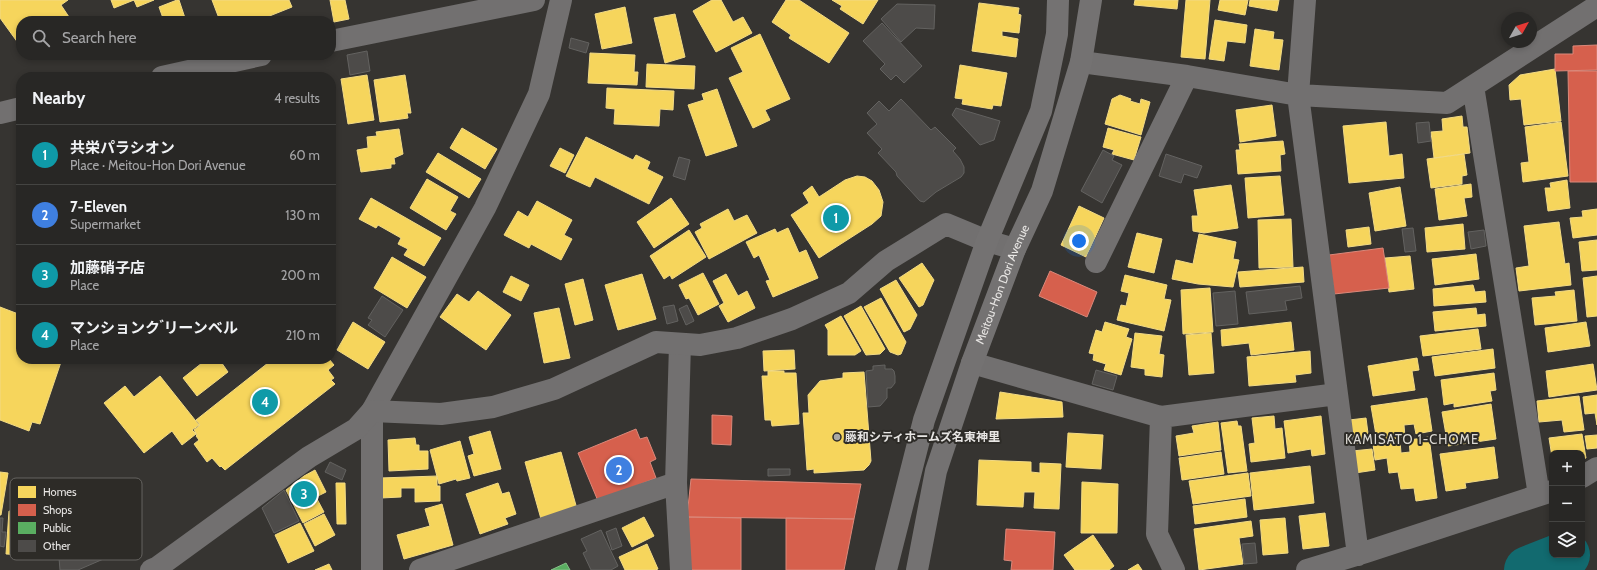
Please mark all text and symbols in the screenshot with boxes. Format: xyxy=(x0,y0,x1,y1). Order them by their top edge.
north arrow xyxy=(1501,12,1537,48)
search box xyxy=(16,16,336,60)
icon: search xyxy=(30,27,52,49)
text: Search here xyxy=(62,29,137,47)
text: Nearby xyxy=(32,88,85,108)
text: 4 results xyxy=(274,90,320,106)
text: 共栄パラシオン xyxy=(70,139,175,157)
text: 1 xyxy=(43,147,47,163)
text: 60 m xyxy=(289,147,320,163)
text: Place · Meitou-Hon Dori Avenue xyxy=(70,157,246,173)
text: 7-Eleven xyxy=(70,198,127,216)
pin: 1 xyxy=(823,203,849,233)
text: 2 xyxy=(42,207,48,223)
text: 130 m xyxy=(285,207,320,223)
text: Supermarket xyxy=(70,216,141,232)
street label: Meitou-Hon Dori Avenue xyxy=(972,222,1032,346)
your location xyxy=(1069,231,1089,251)
text: 加藤硝子店 xyxy=(70,259,145,277)
text: 3 xyxy=(41,267,49,283)
text: 200 m xyxy=(281,267,320,283)
text: Place xyxy=(70,277,99,293)
text: マンションク ゙リーンベル xyxy=(70,319,238,337)
text: 4 xyxy=(41,327,49,343)
text: 210 m xyxy=(286,327,320,343)
text: Place xyxy=(70,337,99,353)
pin: 4 xyxy=(252,387,278,417)
place label: 藤和シティホームズ名東神里 xyxy=(845,429,1000,444)
district label: KAMISATO 1-CHOME xyxy=(1345,431,1479,447)
marker: 藤和シティホームズ名東神里 xyxy=(832,432,842,442)
map controls xyxy=(1549,450,1585,558)
button: + xyxy=(1549,450,1585,486)
pin: 2 xyxy=(606,455,632,485)
legend xyxy=(10,478,142,560)
pin: 3 xyxy=(291,479,317,509)
text: Homes xyxy=(43,485,77,499)
button: − xyxy=(1549,486,1585,522)
text: Shops xyxy=(43,503,72,517)
text: Public xyxy=(43,521,71,535)
button: layers xyxy=(1549,522,1585,558)
text: Other xyxy=(43,539,71,553)

